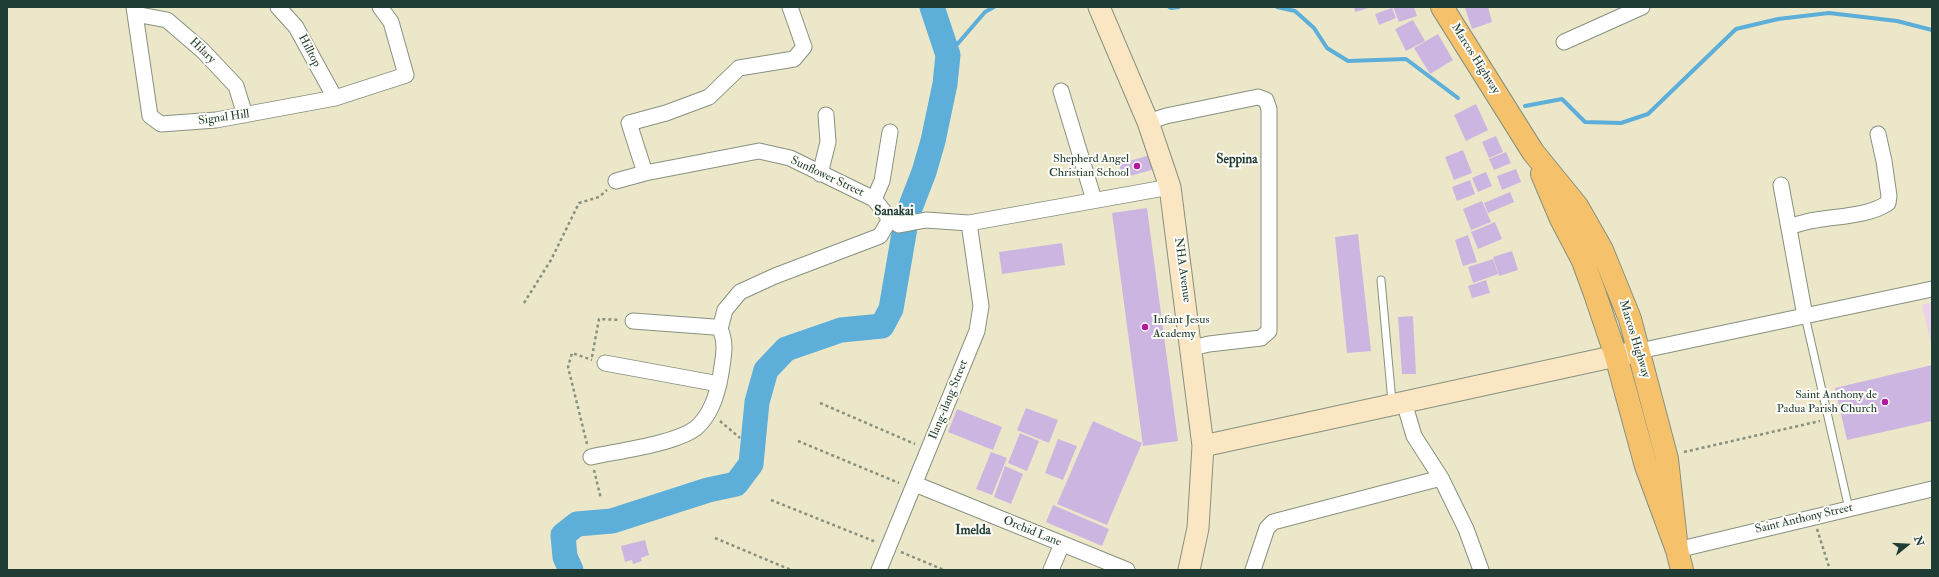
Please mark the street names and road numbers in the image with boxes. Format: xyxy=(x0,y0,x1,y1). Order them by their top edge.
street label: Marcos Highway xyxy=(1448,21,1502,97)
street label: Hilltop xyxy=(294,32,324,70)
street label: Hilary xyxy=(186,35,218,67)
street label: Signal Hill xyxy=(197,107,251,129)
street label: Sunflower Street xyxy=(788,154,866,200)
street label: NHA Avenue xyxy=(1170,237,1194,303)
street label: Marcos Highway xyxy=(1615,298,1653,380)
street label: Ilang-ilang Street xyxy=(926,358,972,442)
street label: Saint Anthony Street xyxy=(1754,501,1854,537)
street label: Orchid Lane xyxy=(1001,514,1063,550)

